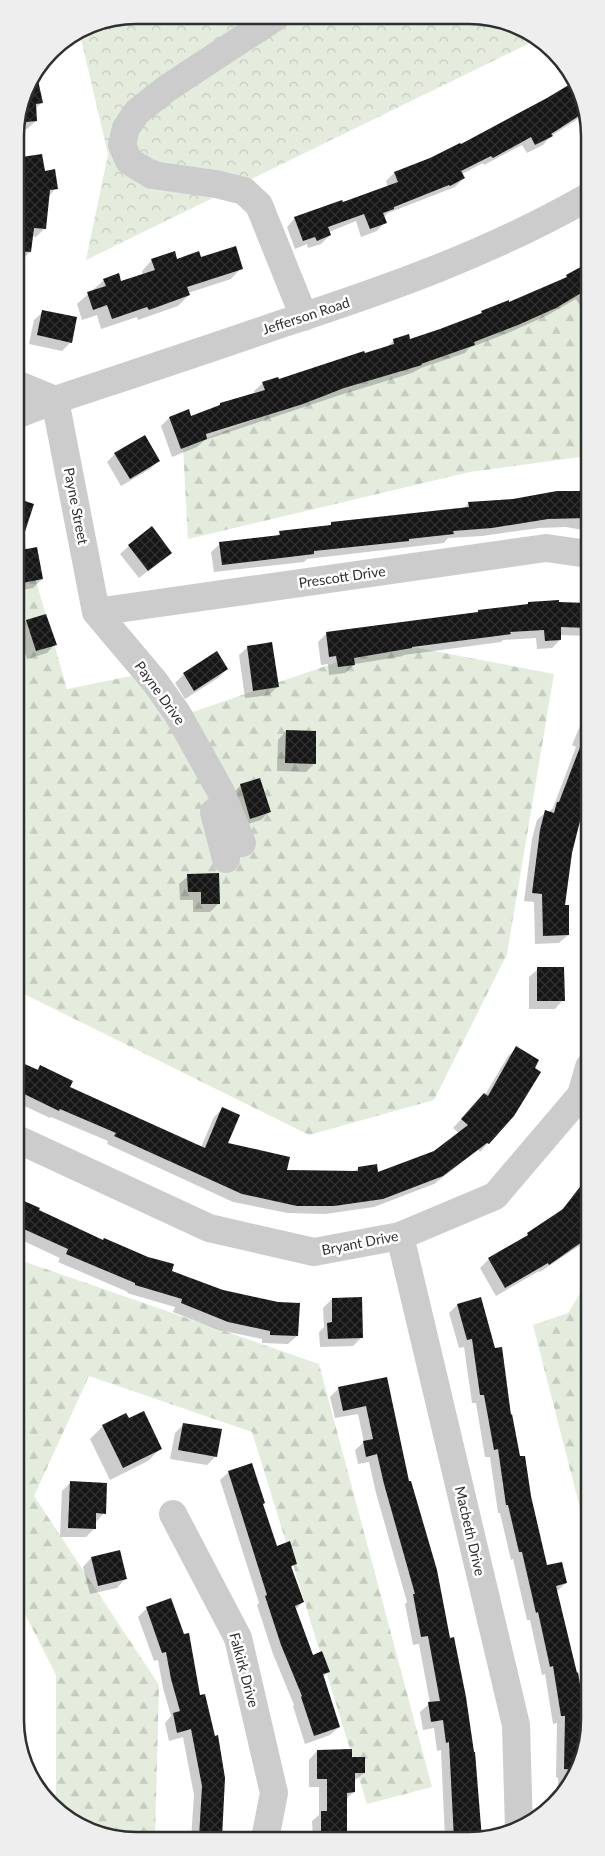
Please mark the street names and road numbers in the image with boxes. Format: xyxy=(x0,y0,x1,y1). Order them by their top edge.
street label: Jefferson Road xyxy=(260,293,352,338)
street label: Payne Street xyxy=(61,466,92,546)
street label: Prescott Drive xyxy=(297,562,386,591)
street label: Payne Drive xyxy=(132,658,189,728)
street label: Bryant Drive xyxy=(320,1227,400,1258)
street label: Macbeth Drive xyxy=(452,1484,489,1577)
street label: Falkirk Drive xyxy=(226,1631,263,1709)

